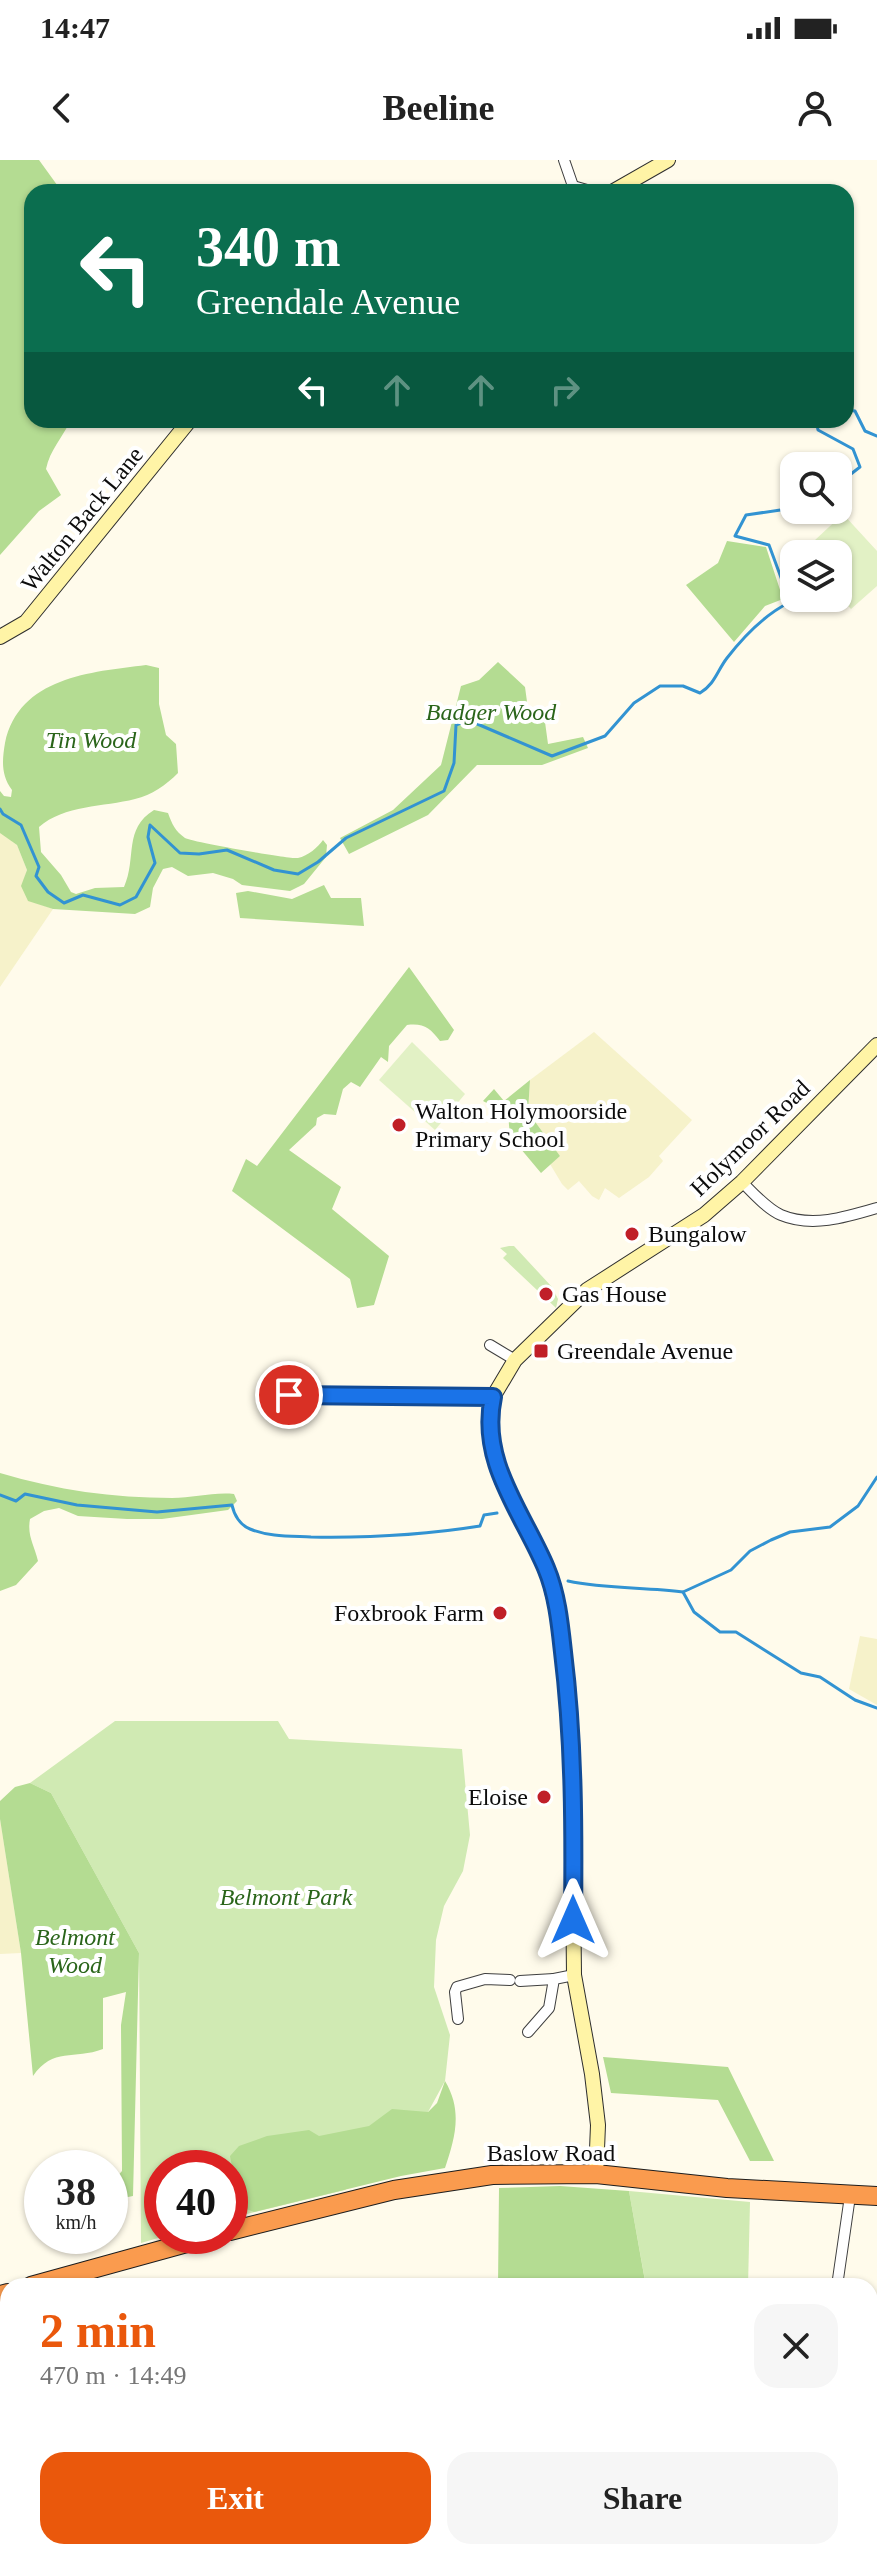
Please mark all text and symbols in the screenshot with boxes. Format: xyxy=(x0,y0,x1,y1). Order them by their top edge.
text: 14:47 xyxy=(40,11,110,44)
icon: back xyxy=(40,86,84,130)
icon: person xyxy=(793,86,837,130)
text: Beeline xyxy=(383,88,494,128)
icon: left xyxy=(64,216,168,320)
text: 340 m xyxy=(196,216,341,278)
text: Greendale Avenue xyxy=(196,282,460,322)
icon: left xyxy=(291,368,335,412)
icon: ahead xyxy=(375,368,419,412)
icon: ahead xyxy=(459,368,503,412)
icon: right xyxy=(543,368,587,412)
street label: Walton Back Lane xyxy=(16,442,148,596)
map controls xyxy=(780,452,852,612)
button: search xyxy=(780,452,852,524)
button: layers xyxy=(780,540,852,612)
park label: Badger Wood xyxy=(426,699,557,725)
park label: Tin Wood xyxy=(46,727,137,753)
street label: Holymoor Road xyxy=(685,1075,815,1201)
place label: Walton Holymoorside Primary School xyxy=(415,1098,627,1152)
marker: Walton Holymoorside Primary School xyxy=(390,1116,408,1134)
place label: Bungalow xyxy=(648,1221,747,1247)
marker: Bungalow xyxy=(623,1225,641,1243)
place label: Gas House xyxy=(562,1281,667,1307)
marker: Gas House xyxy=(537,1285,555,1303)
place label: Greendale Avenue xyxy=(557,1338,733,1364)
marker: Greendale Avenue xyxy=(532,1342,550,1360)
pin xyxy=(255,1361,323,1429)
icon: arrive xyxy=(267,1373,311,1417)
place label: Foxbrook Farm xyxy=(334,1600,484,1626)
marker: Foxbrook Farm xyxy=(491,1604,509,1622)
place label: Eloise xyxy=(468,1784,528,1810)
marker: Eloise xyxy=(535,1788,553,1806)
position arrow xyxy=(531,1878,615,1962)
park label: Belmont Park xyxy=(220,1884,353,1910)
park label: Belmont Wood xyxy=(35,1924,116,1978)
street label: Baslow Road xyxy=(487,2140,615,2166)
speed limit sign: 40 xyxy=(144,2150,248,2254)
text: 38 xyxy=(56,2169,96,2214)
text: km/h xyxy=(55,2211,97,2233)
text: 2 min xyxy=(40,2304,156,2357)
button: close xyxy=(754,2304,838,2388)
text: 470 m · 14:49 xyxy=(40,2361,187,2390)
button: Exit xyxy=(40,2452,431,2544)
button: Share xyxy=(447,2452,838,2544)

